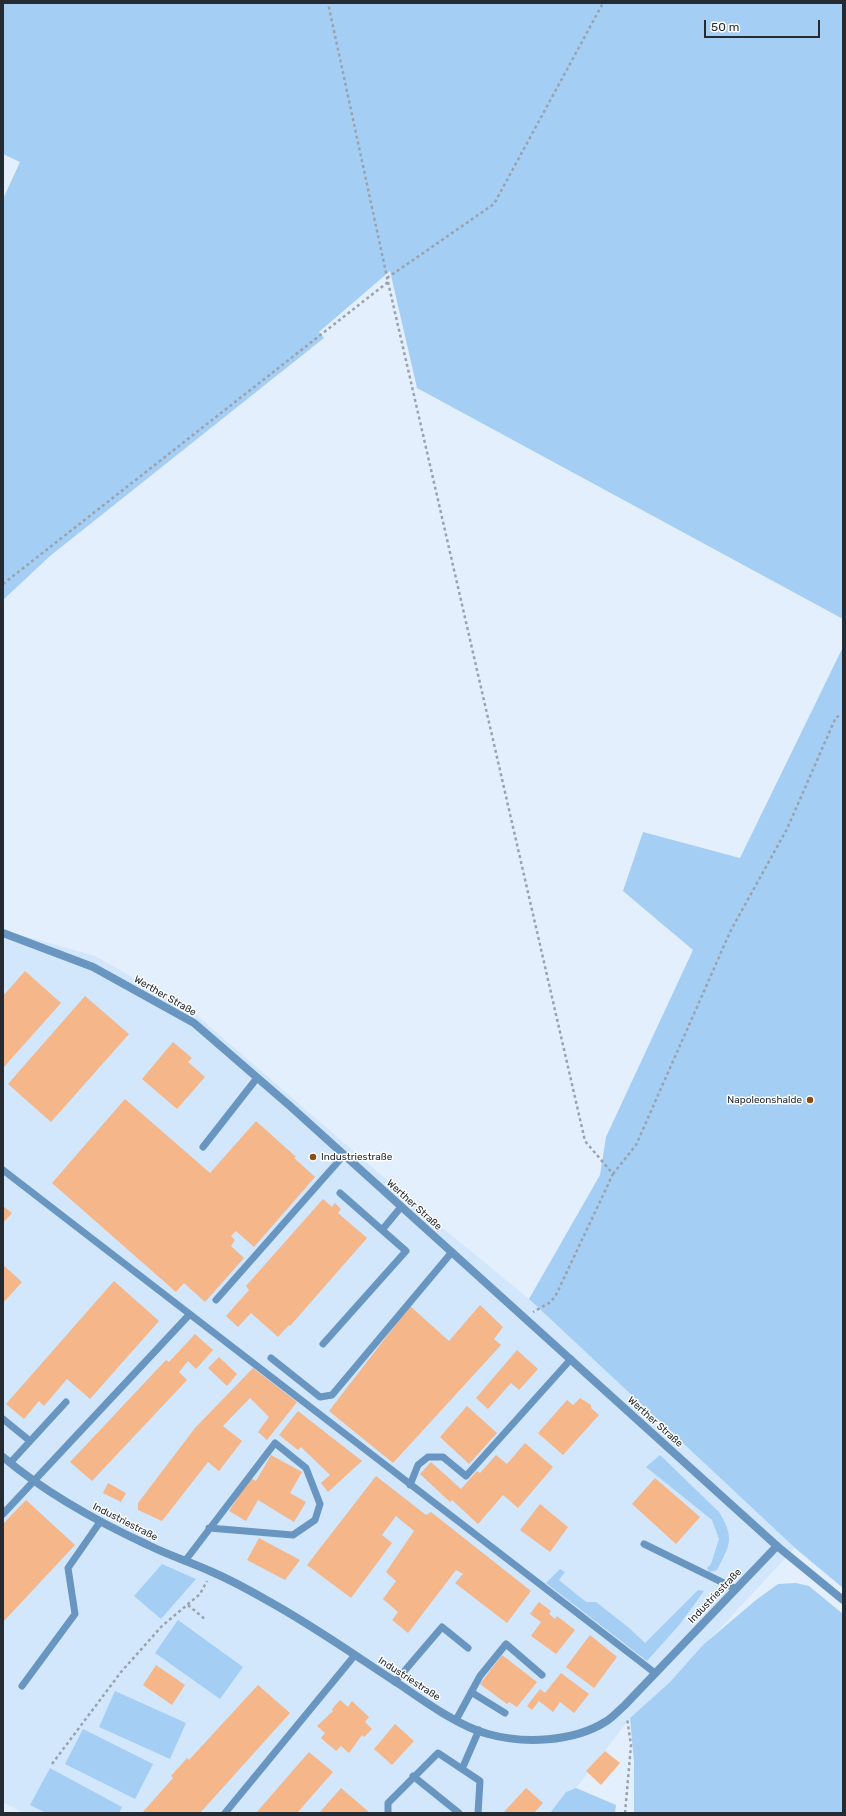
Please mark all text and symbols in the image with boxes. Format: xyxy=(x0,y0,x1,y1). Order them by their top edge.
scale bar xyxy=(706,12,822,38)
text: 50 m xyxy=(711,20,739,34)
street label: Werther Straße xyxy=(132,973,198,1019)
place label: Napoleonshalde xyxy=(727,1094,802,1106)
marker: Napoleonshalde xyxy=(805,1095,815,1105)
place label: Industriestraße xyxy=(321,1151,392,1163)
marker: Industriestraße xyxy=(308,1152,318,1162)
street label: Werther Straße xyxy=(384,1177,444,1233)
street label: Werther Straße xyxy=(625,1394,685,1450)
street label: Industriestraße xyxy=(91,1500,159,1544)
street label: Industriestraße xyxy=(686,1566,744,1626)
street label: Industriestraße xyxy=(376,1655,442,1703)

